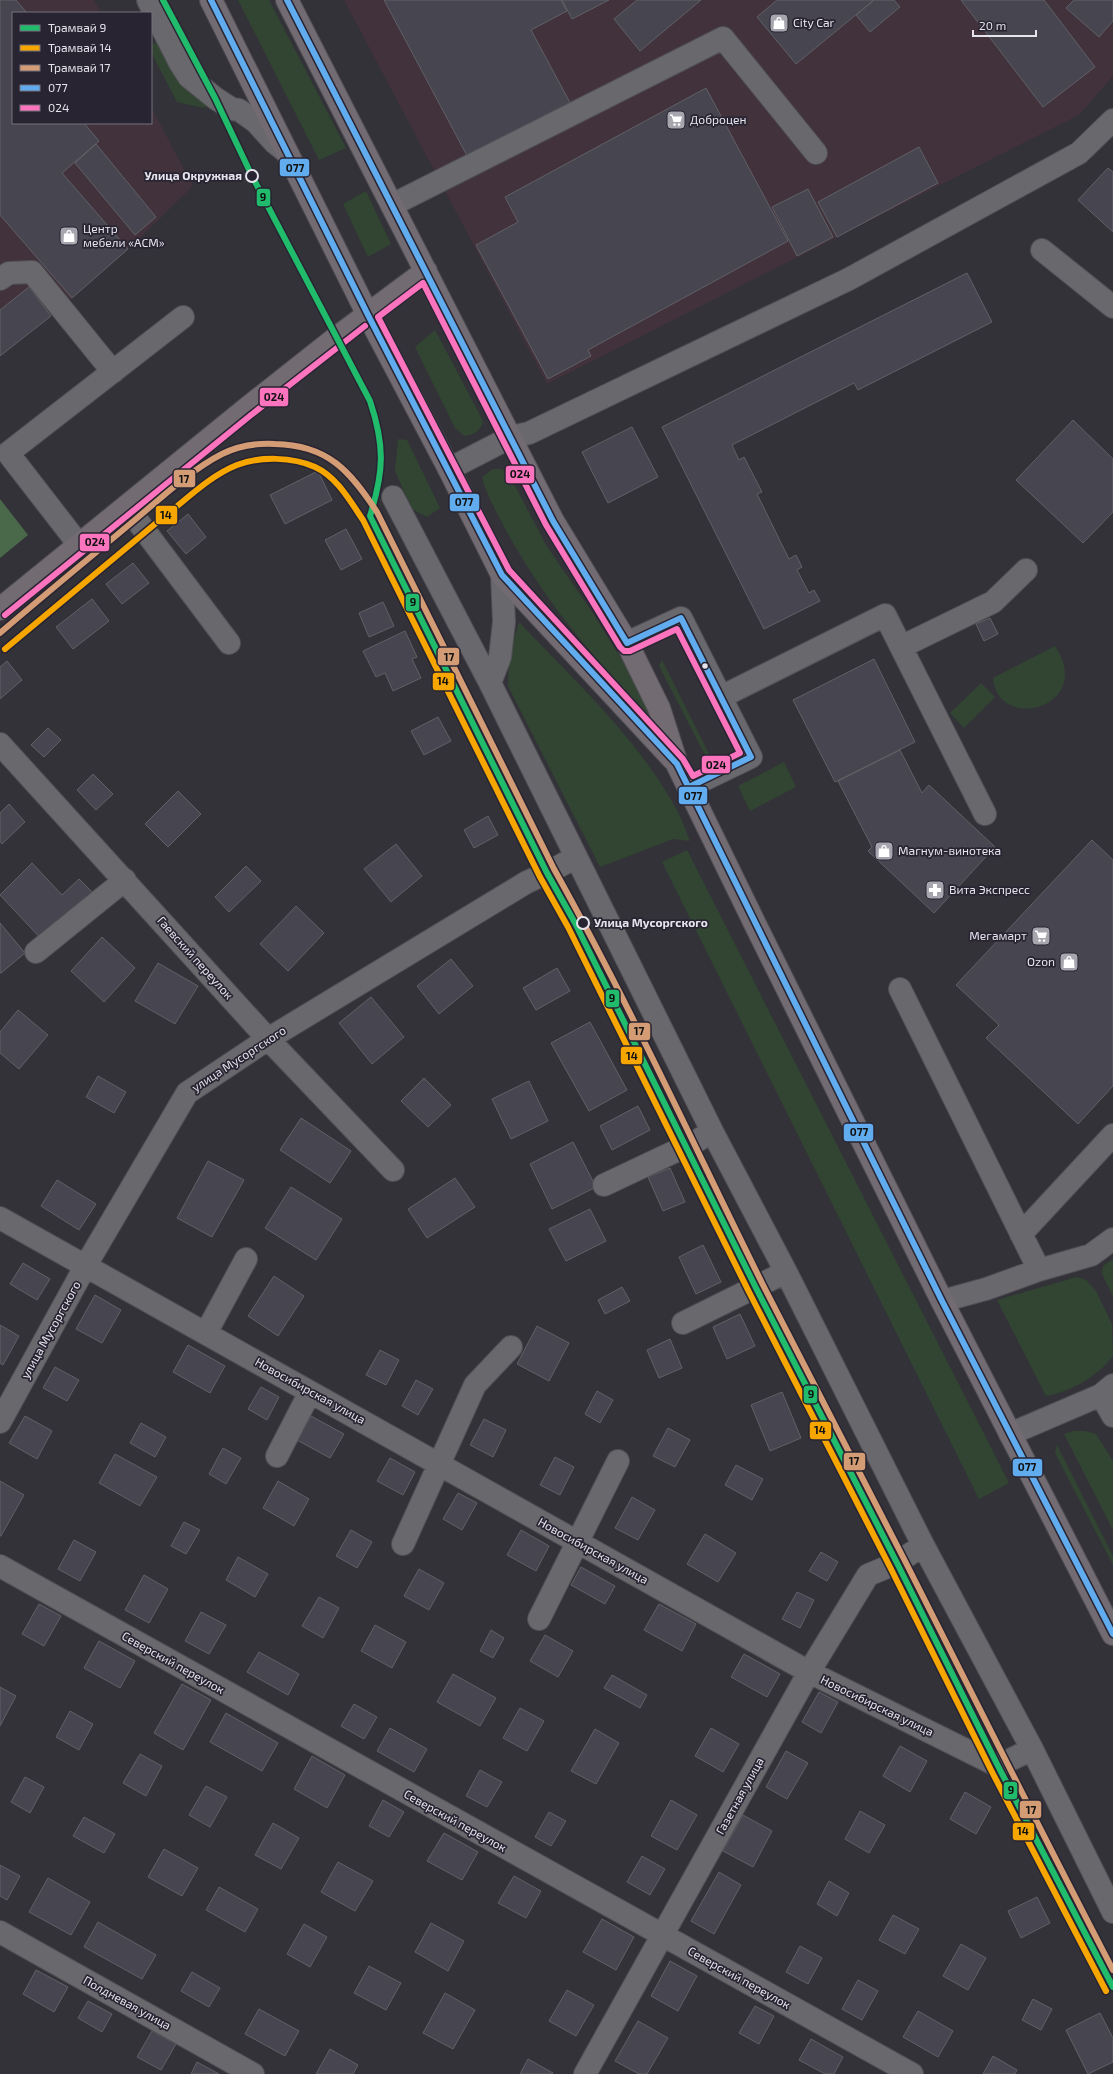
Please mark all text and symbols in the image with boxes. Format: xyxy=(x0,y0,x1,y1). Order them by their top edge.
legend xyxy=(12,12,152,124)
shop icon: City Car xyxy=(768,12,790,34)
scale bar xyxy=(973,12,1036,38)
place label: City Car xyxy=(793,15,835,29)
text: 20 m xyxy=(979,18,1006,32)
text: Трамвай 9 xyxy=(48,20,107,34)
text: Трамвай 14 xyxy=(48,40,112,54)
text: Трамвай 17 xyxy=(48,60,110,74)
text: 077 xyxy=(48,80,68,94)
text: 024 xyxy=(48,100,69,114)
supermarket icon: Доброцен xyxy=(665,109,687,131)
place label: Доброцен xyxy=(690,112,746,126)
line badge: 077 xyxy=(279,158,310,177)
text: 077 xyxy=(286,161,304,174)
place label: Улица Окружная xyxy=(145,168,242,182)
marker: Улица Окружная xyxy=(245,169,259,183)
line badge: 9 xyxy=(256,188,271,207)
text: 9 xyxy=(260,190,266,203)
place label: Центр мебели «АСМ» xyxy=(83,221,165,249)
shop icon: Центр мебели «АСМ» xyxy=(58,225,80,247)
line badge: 024 xyxy=(259,387,289,407)
text: 024 xyxy=(264,390,284,403)
line badge: 024 xyxy=(505,465,535,484)
text: 024 xyxy=(510,467,530,480)
line badge: 17 xyxy=(173,469,196,488)
text: 17 xyxy=(179,472,189,485)
line badge: 077 xyxy=(449,493,480,512)
text: 077 xyxy=(455,495,473,508)
line badge: 14 xyxy=(155,505,178,525)
text: 14 xyxy=(160,508,172,521)
line badge: 024 xyxy=(79,533,110,552)
text: 024 xyxy=(85,535,105,548)
line badge: 9 xyxy=(405,593,420,612)
text: 9 xyxy=(410,595,416,608)
line badge: 17 xyxy=(437,647,460,666)
text: 17 xyxy=(444,650,454,663)
unlabelled marker xyxy=(700,661,710,671)
line badge: 14 xyxy=(432,672,455,691)
text: 14 xyxy=(437,674,449,687)
line badge: 024 xyxy=(701,755,731,774)
text: 024 xyxy=(706,758,726,771)
line badge: 077 xyxy=(678,786,708,805)
text: 077 xyxy=(684,789,702,802)
shop icon: Магнум-винотека xyxy=(873,840,895,862)
place label: Магнум-винотека xyxy=(898,843,1001,858)
pharmacy icon: Вита Экспресс xyxy=(924,879,946,901)
place label: Вита Экспресс xyxy=(949,882,1030,896)
street label: Гаевский переулок xyxy=(154,913,237,1003)
place label: Улица Мусоргского xyxy=(594,915,708,929)
marker: Улица Мусоргского xyxy=(576,916,590,930)
supermarket icon: Мегамарт xyxy=(1030,925,1052,947)
place label: Мегамарт xyxy=(969,928,1027,942)
shop icon: Ozon xyxy=(1058,951,1080,973)
place label: Ozon xyxy=(1027,954,1055,968)
line badge: 9 xyxy=(605,989,620,1008)
text: 9 xyxy=(609,991,615,1004)
street label: улица Мусоргского xyxy=(189,1022,289,1095)
line badge: 17 xyxy=(628,1022,651,1041)
text: 17 xyxy=(634,1024,644,1037)
line badge: 14 xyxy=(620,1046,643,1065)
text: 14 xyxy=(626,1049,638,1062)
line badge: 077 xyxy=(843,1123,874,1142)
text: 077 xyxy=(850,1125,868,1138)
street label: улица Мусоргского xyxy=(17,1278,84,1381)
street label: Новосибирская улица xyxy=(252,1354,368,1427)
line badge: 9 xyxy=(803,1385,818,1404)
text: 9 xyxy=(808,1387,814,1400)
line badge: 14 xyxy=(809,1421,832,1440)
text: 14 xyxy=(814,1423,826,1436)
line badge: 17 xyxy=(843,1452,866,1471)
text: 17 xyxy=(849,1454,859,1467)
line badge: 077 xyxy=(1012,1458,1043,1477)
text: 077 xyxy=(1018,1460,1036,1473)
street label: Новосибирская улица xyxy=(535,1514,651,1587)
street label: Северский переулок xyxy=(119,1628,228,1697)
street label: Новосибирская улица xyxy=(818,1672,936,1739)
street label: Газетная улица xyxy=(712,1755,767,1837)
line badge: 9 xyxy=(1003,1781,1018,1800)
text: 9 xyxy=(1008,1783,1014,1796)
street label: Северский переулок xyxy=(401,1786,510,1855)
line badge: 17 xyxy=(1019,1800,1042,1819)
text: 17 xyxy=(1026,1803,1036,1816)
line badge: 14 xyxy=(1012,1822,1035,1841)
text: 14 xyxy=(1017,1824,1029,1837)
street label: Северский переулок xyxy=(685,1943,794,2012)
street label: Полдневая улица xyxy=(81,1972,174,2033)

